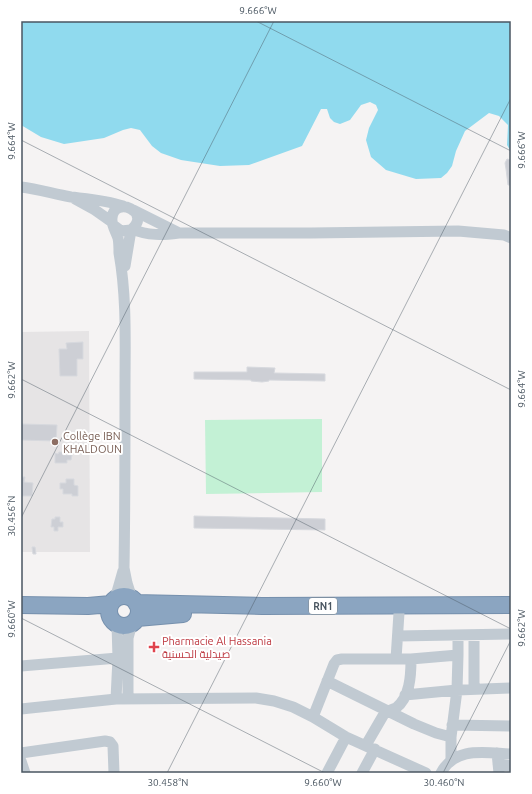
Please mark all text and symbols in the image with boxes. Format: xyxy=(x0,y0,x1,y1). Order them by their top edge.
text: 9.666°W xyxy=(239,5,277,16)
text: 9.664°W xyxy=(6,122,17,160)
text: 9.666°W xyxy=(516,131,527,169)
text: 9.662°W xyxy=(6,361,17,399)
text: 9.664°W xyxy=(516,370,527,408)
place label: Collège IBN KHALDOUN xyxy=(63,430,122,455)
marker: Collège IBN KHALDOUN xyxy=(50,437,60,447)
text: 30.456°N xyxy=(6,495,17,537)
road number: RN1 xyxy=(309,598,337,614)
text: 9.660°W xyxy=(6,600,17,638)
text: 9.662°W xyxy=(516,609,527,647)
place label: Pharmacie Al Hassania صيدلية الحسنية xyxy=(162,635,272,660)
marker: Pharmacie Al Hassania صيدلية الحسنية xyxy=(149,642,159,652)
text: 30.458°N xyxy=(147,777,189,788)
text: 9.660°W xyxy=(304,777,342,788)
text: 30.460°N xyxy=(423,777,465,788)

